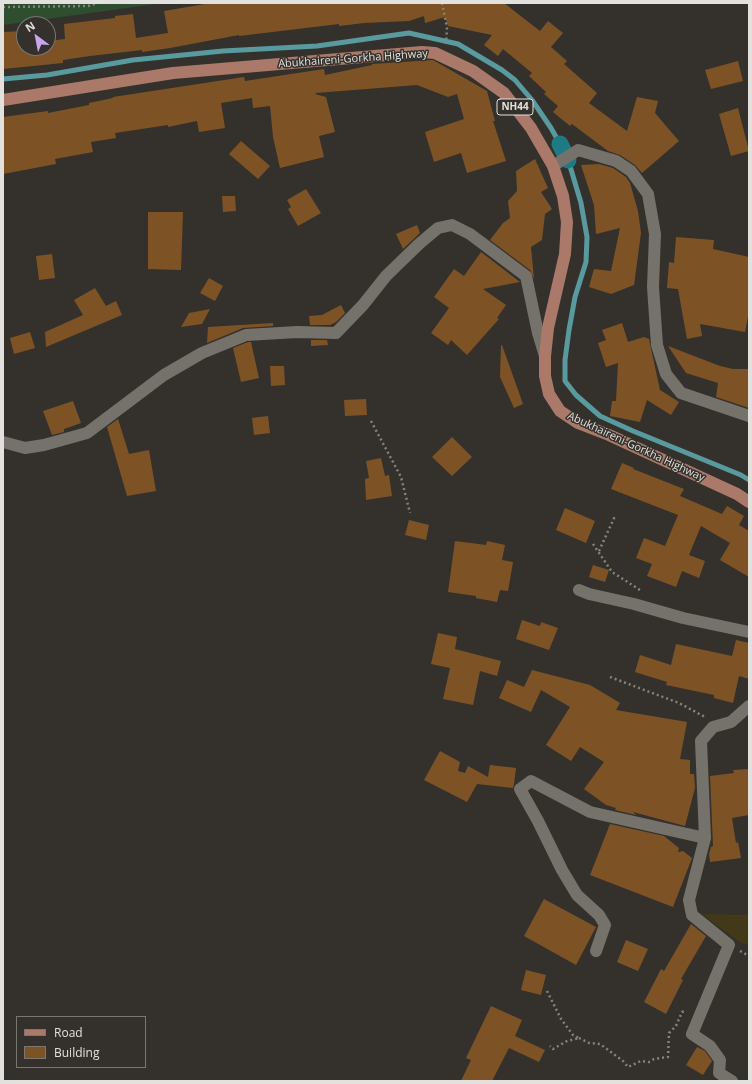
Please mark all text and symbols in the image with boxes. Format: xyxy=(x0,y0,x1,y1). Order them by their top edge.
north arrow xyxy=(16,16,56,56)
text: N xyxy=(22,18,38,35)
street label: Abukhaireni-Gorkha Highway xyxy=(278,47,428,71)
road number: NH44 xyxy=(497,99,533,115)
street label: Abukhaireni-Gorkha Highway xyxy=(565,409,707,485)
legend xyxy=(16,1016,146,1068)
text: Road xyxy=(54,1024,83,1041)
text: Building xyxy=(54,1044,99,1061)

